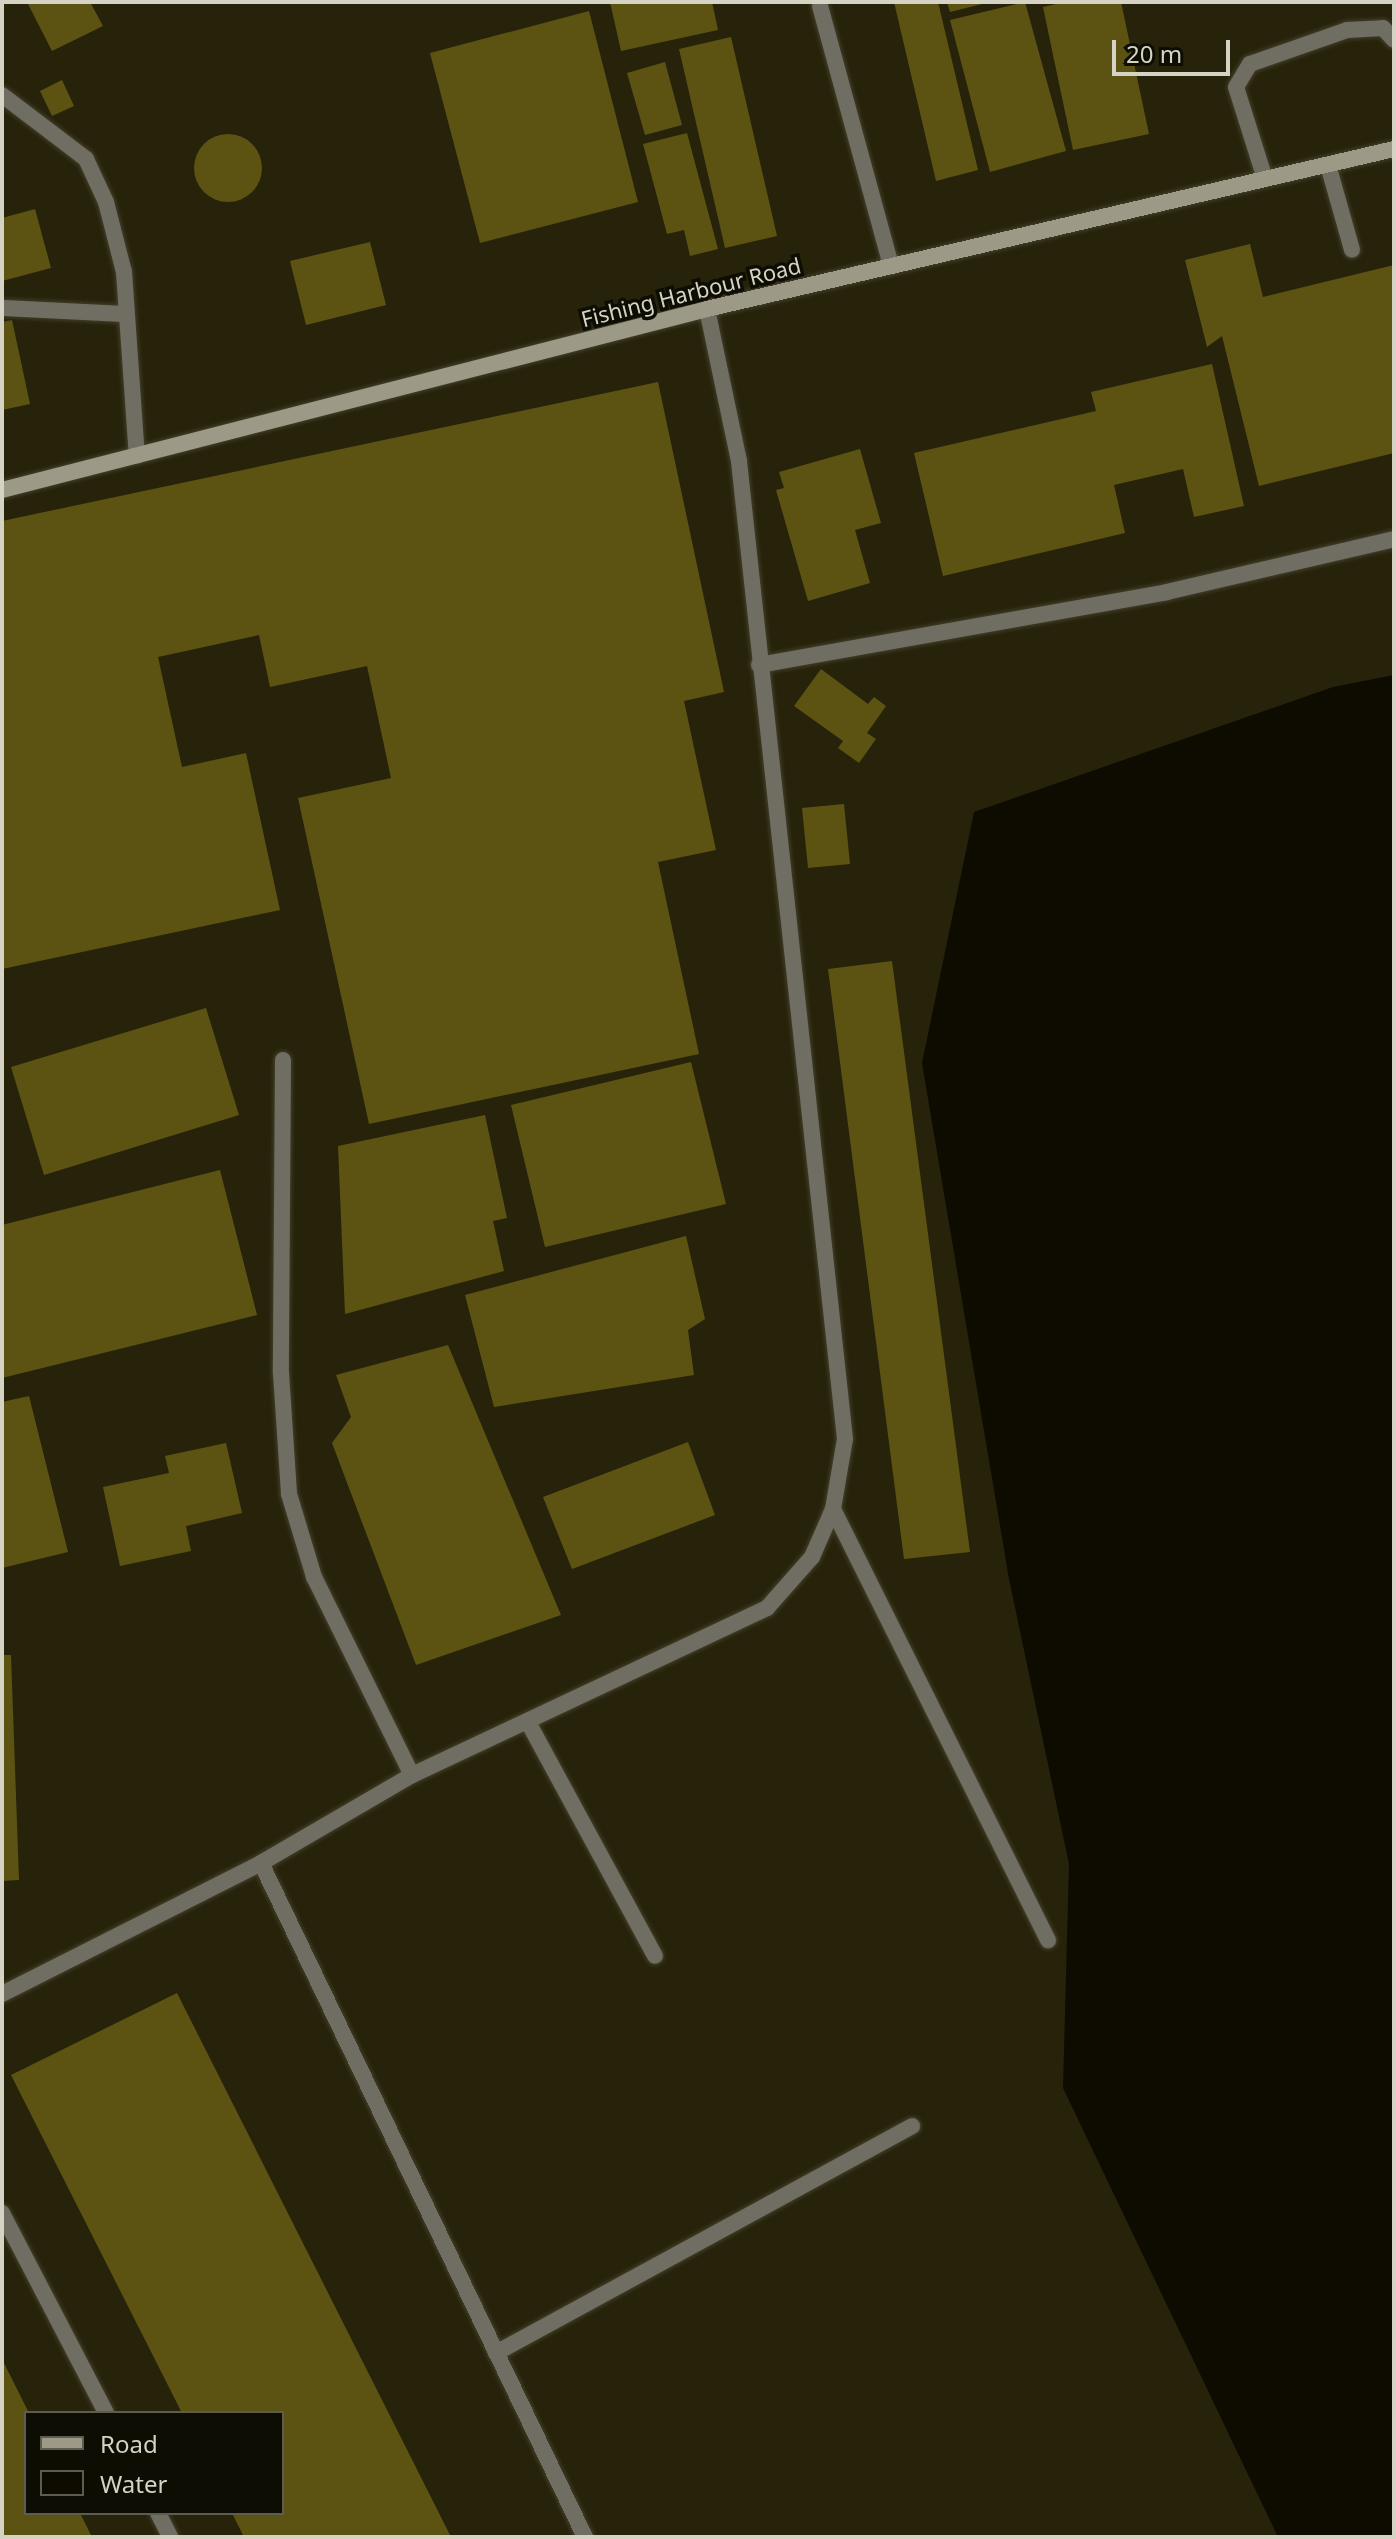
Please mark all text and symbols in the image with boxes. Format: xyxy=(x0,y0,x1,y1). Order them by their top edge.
scale bar xyxy=(1116,24,1234,74)
text: 20 m xyxy=(1126,37,1182,70)
street label: Fishing Harbour Road xyxy=(578,252,804,332)
legend xyxy=(24,2411,284,2515)
text: Road xyxy=(100,2427,158,2460)
text: Water xyxy=(100,2467,167,2500)

